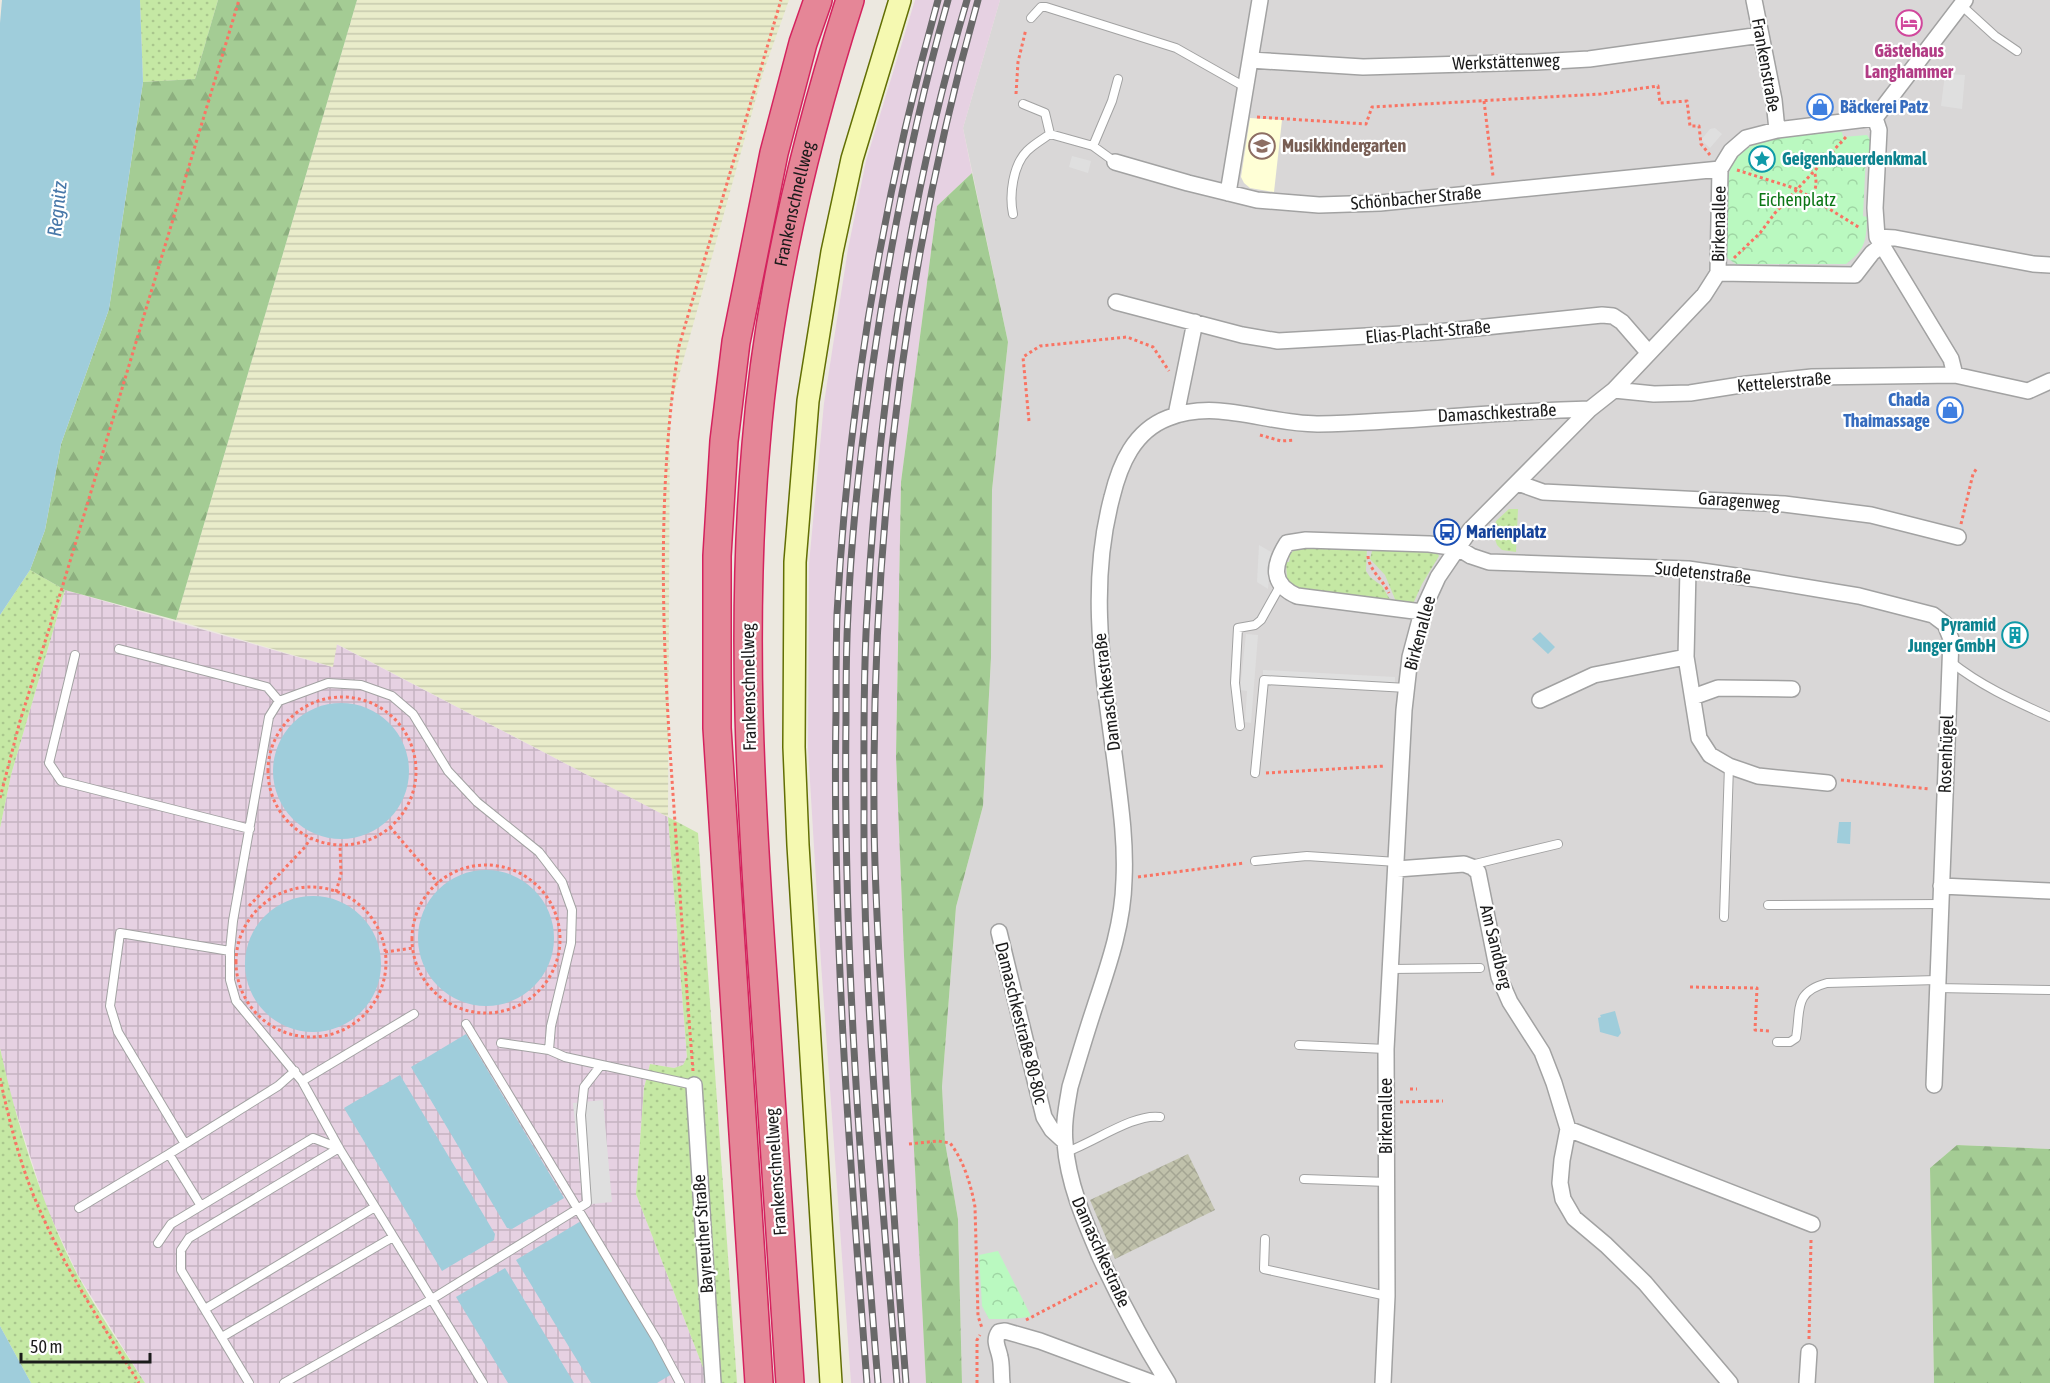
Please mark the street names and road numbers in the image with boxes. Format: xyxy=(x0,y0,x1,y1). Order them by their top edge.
street label: Frankenstraße xyxy=(1748,16,1785,113)
street label: Werkstättenweg xyxy=(1452,49,1560,74)
street label: Frankenschnellweg xyxy=(770,138,819,268)
street label: Schönbacher Straße xyxy=(1350,181,1482,214)
street label: Birkenallee xyxy=(1707,186,1730,262)
street label: Elias-Placht-Straße xyxy=(1365,316,1491,347)
street label: Kettelerstraße xyxy=(1736,367,1832,396)
street label: Damaschkestraße xyxy=(1437,399,1557,426)
street label: Garagenweg xyxy=(1697,487,1781,514)
street label: Sudetenstraße xyxy=(1654,557,1752,588)
street label: Birkenallee xyxy=(1399,593,1440,673)
street label: Frankenschnellweg xyxy=(737,623,760,751)
street label: Damaschkestraße xyxy=(1089,632,1124,752)
street label: Rosenhügel xyxy=(1934,714,1957,794)
street label: Am Sandberg xyxy=(1476,902,1517,992)
street label: Damaschkestraße 80-80c xyxy=(991,940,1052,1106)
street label: Birkenallee xyxy=(1375,1078,1396,1154)
street label: Frankenschnellweg xyxy=(761,1107,790,1237)
street label: Bayreuther Straße xyxy=(688,1174,717,1294)
street label: Damaschkestraße xyxy=(1068,1193,1135,1310)

